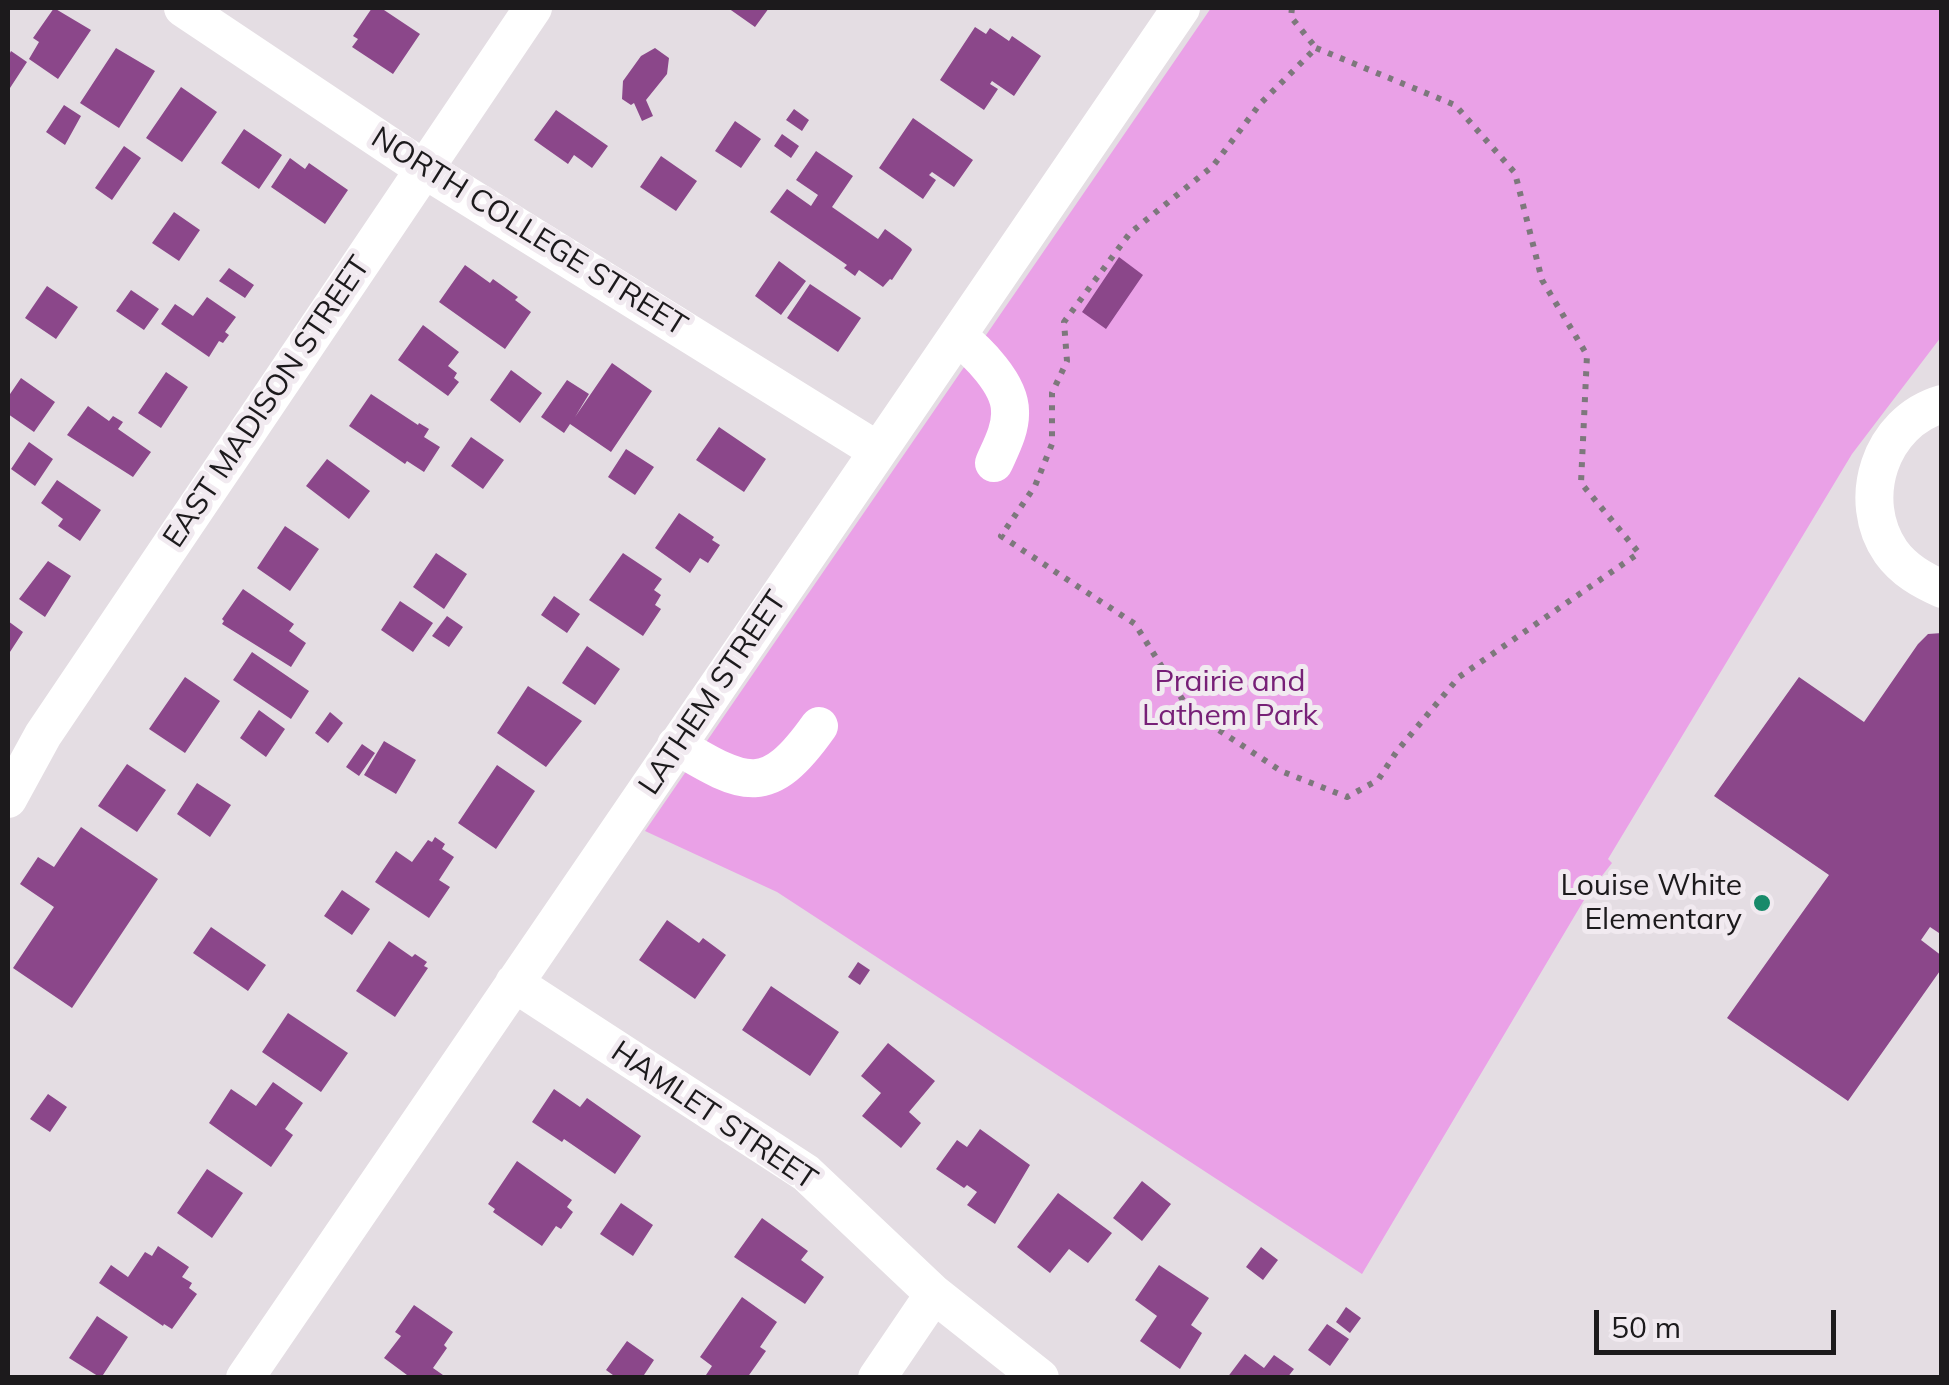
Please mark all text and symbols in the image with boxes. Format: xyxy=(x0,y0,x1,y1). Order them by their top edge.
street label: NORTH COLLEGE STREET xyxy=(364,120,694,344)
street label: EAST MADISON STREET xyxy=(156,250,378,554)
street label: LATHEM STREET xyxy=(632,584,794,802)
park label: Prairie and Lathem Park xyxy=(1142,664,1318,734)
place label: Louise White Elementary xyxy=(1560,868,1742,938)
marker: Louise White Elementary xyxy=(1751,892,1773,914)
street label: HAMLET STREET xyxy=(604,1034,824,1198)
scale bar xyxy=(1599,1290,1842,1352)
text: 50 m xyxy=(1611,1308,1681,1346)

